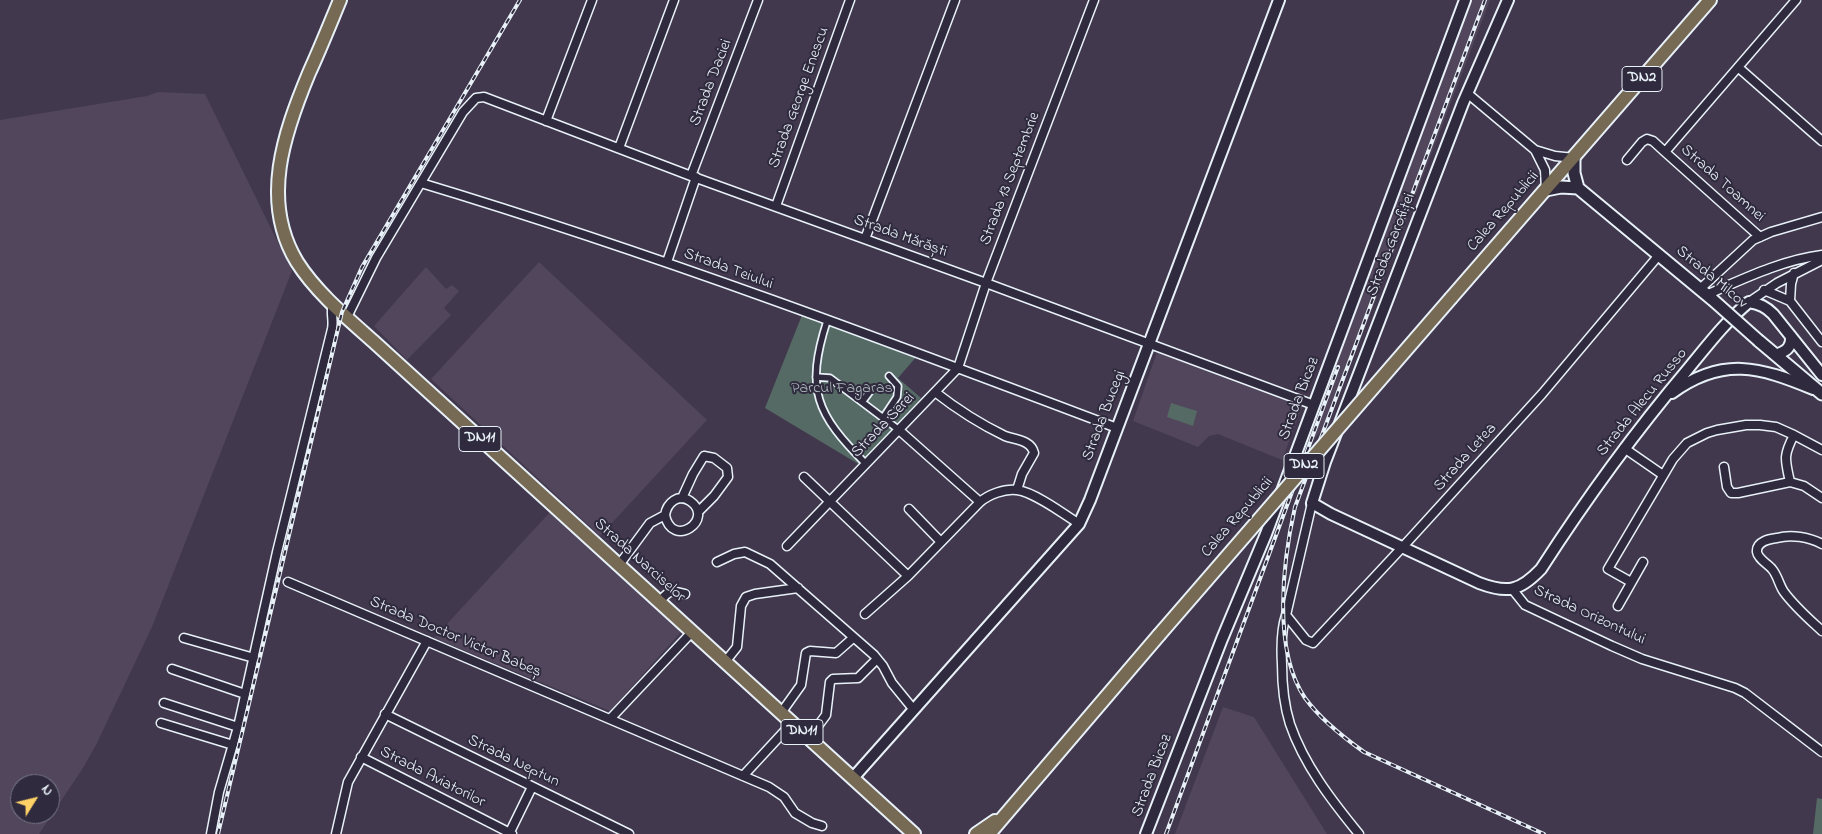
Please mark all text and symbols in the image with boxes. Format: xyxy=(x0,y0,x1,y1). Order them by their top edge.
street label: Strada George Enescu xyxy=(766,25,834,171)
street label: Strada Daciei xyxy=(687,37,737,129)
road number: DN2 xyxy=(1622,66,1662,92)
street label: Strada 13 Septembrie xyxy=(977,110,1045,248)
street label: Strada Toamnei xyxy=(1676,141,1768,227)
street label: Calea Republicii xyxy=(1464,168,1544,256)
street label: Strada Garofiței xyxy=(1364,191,1420,299)
street label: Strada Mărăști xyxy=(851,211,949,263)
street label: Strada Milcov xyxy=(1671,242,1751,314)
street label: Strada Teiului xyxy=(681,245,775,295)
street label: Strada Alecu Russo xyxy=(1594,345,1692,461)
street label: Strada Bicaz xyxy=(1275,355,1325,443)
street label: Strada Bucegi xyxy=(1079,368,1131,464)
park label: Parcul Fagaras xyxy=(791,379,893,399)
street label: Strada Serei xyxy=(848,389,920,463)
street label: Strada Letea xyxy=(1430,420,1502,496)
road number: DN11 xyxy=(459,426,501,452)
road number: DN2 xyxy=(1284,454,1324,478)
street label: Calea Republicii xyxy=(1198,474,1278,562)
street label: Strada Narciselor xyxy=(589,515,689,607)
street label: Strada Orizontului xyxy=(1530,582,1648,650)
street label: Strada Doctor Victor Babeș xyxy=(366,593,544,683)
road number: DN11 xyxy=(781,720,823,744)
street label: Strada Neptun xyxy=(464,731,562,793)
street label: Strada Bicaz xyxy=(1128,732,1178,820)
street label: Strada Aviatorilor xyxy=(376,743,488,813)
north arrow xyxy=(10,774,60,824)
text: N xyxy=(35,780,58,800)

